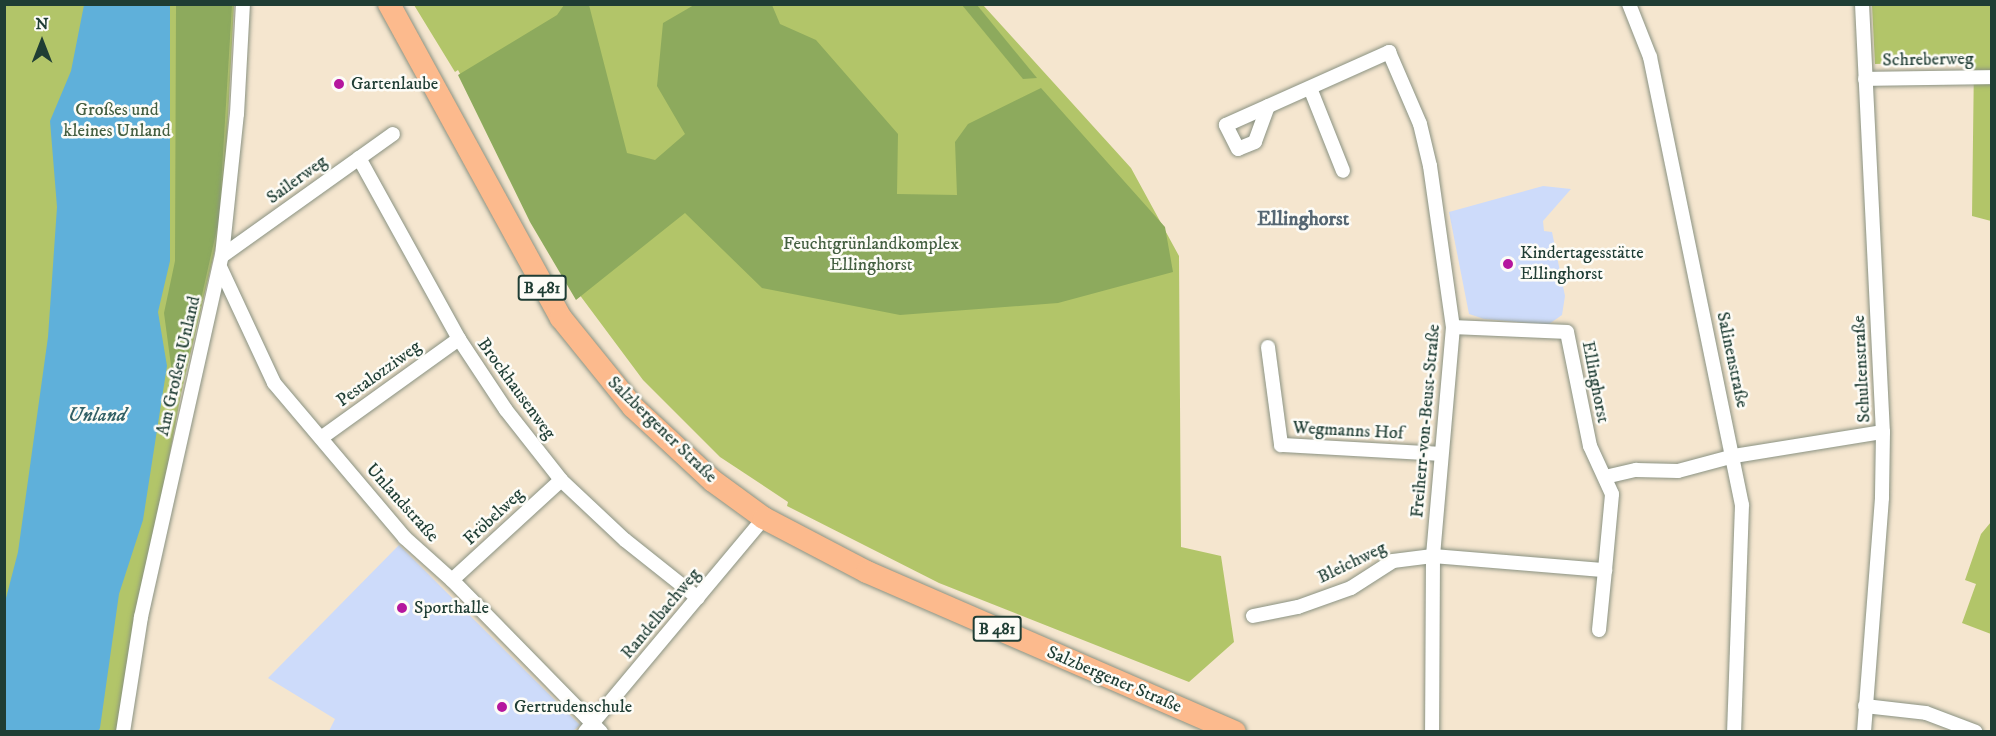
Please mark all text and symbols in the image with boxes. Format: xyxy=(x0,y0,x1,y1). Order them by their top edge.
north arrow xyxy=(12,12,72,72)
text: N xyxy=(35,14,49,34)
street label: Schreberweg xyxy=(1882,48,1974,72)
place label: Gartenlaube xyxy=(351,73,438,95)
marker: Gartenlaube xyxy=(332,77,346,91)
park label: Großes und kleines Unland xyxy=(63,100,171,142)
street label: Sailerweg xyxy=(263,151,331,209)
district label: Ellinghorst xyxy=(1257,207,1349,231)
park label: Feuchtgrünlandkomplex Ellinghorst xyxy=(783,234,959,276)
place label: Kindertagesstätte Ellinghorst xyxy=(1520,243,1644,286)
marker: Kindertagesstätte Ellinghorst xyxy=(1501,257,1515,271)
road number: B 481 xyxy=(516,275,568,301)
street label: Am Großen Unland xyxy=(152,294,206,438)
street label: Salinenstraße xyxy=(1711,310,1753,410)
street label: Schultenstraße xyxy=(1848,315,1876,423)
street label: Freiherr-von-Beust-Straße xyxy=(1407,323,1445,519)
street label: Brockhausenweg xyxy=(472,334,560,444)
street label: Pestalozziweg xyxy=(333,336,425,412)
street label: Ellinghorst xyxy=(1576,339,1614,425)
street label: Salzbergener Straße xyxy=(603,372,721,488)
water label: Unland xyxy=(68,403,126,427)
street label: Wegmanns Hof xyxy=(1292,417,1404,445)
street label: Unlandstraße xyxy=(361,459,443,547)
street label: Fröbelweg xyxy=(459,484,529,550)
street label: Bleichweg xyxy=(1314,537,1390,589)
street label: Randelbachweg xyxy=(617,564,705,664)
place label: Sporthalle xyxy=(414,597,489,619)
marker: Sporthalle xyxy=(395,601,409,615)
road number: B 481 xyxy=(972,616,1022,642)
street label: Salzbergener Straße xyxy=(1043,642,1185,718)
place label: Gertrudenschule xyxy=(514,696,632,718)
marker: Gertrudenschule xyxy=(495,700,509,714)

